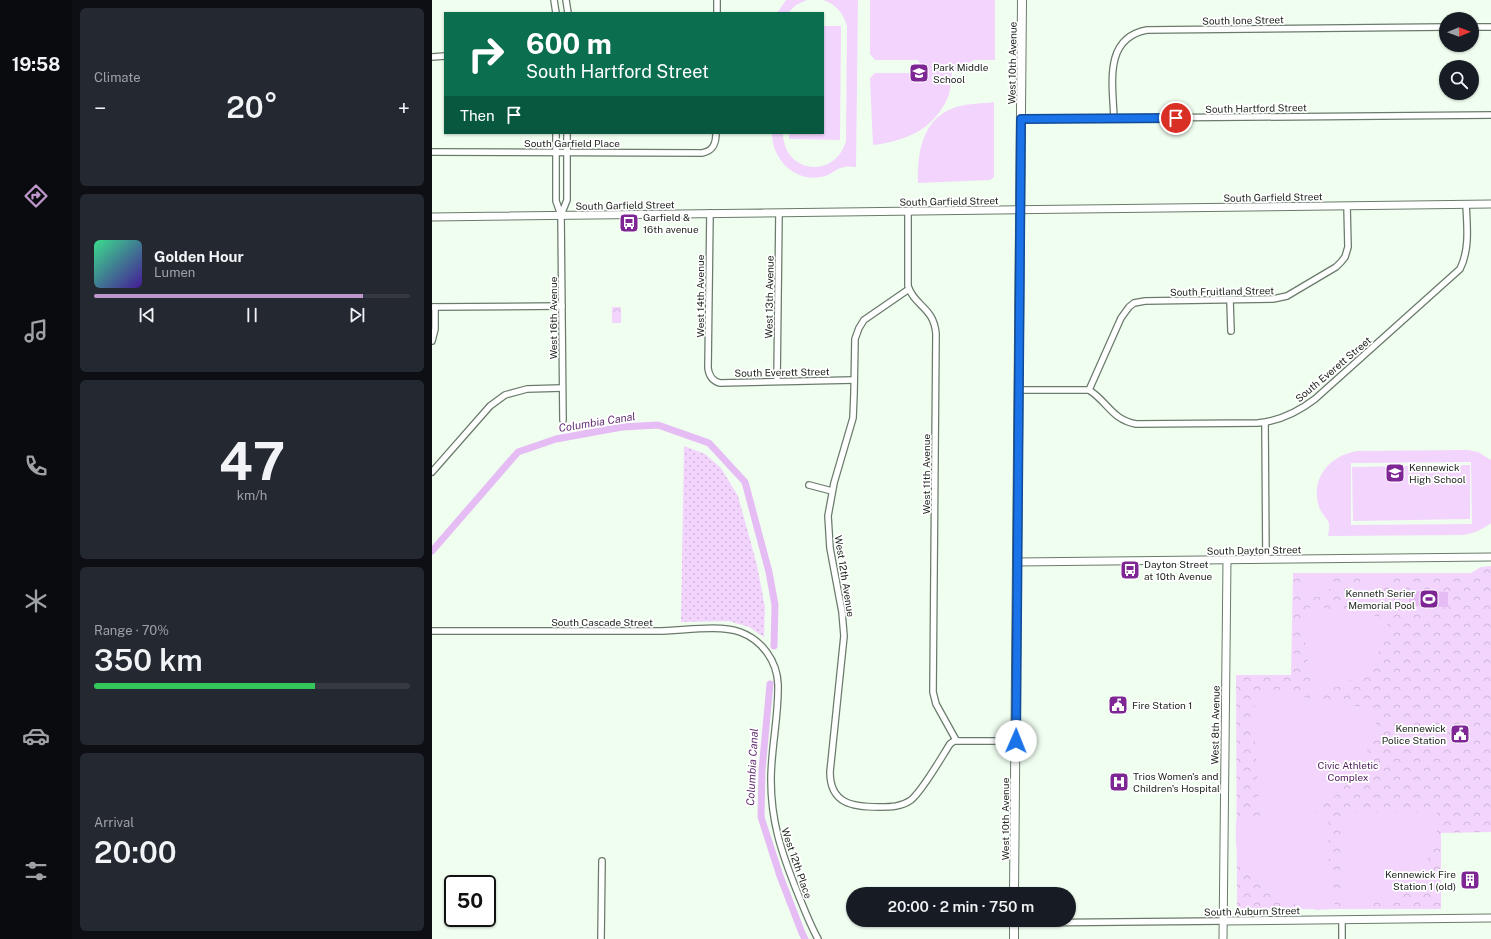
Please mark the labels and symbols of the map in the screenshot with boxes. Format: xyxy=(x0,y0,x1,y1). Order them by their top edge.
north arrow xyxy=(1439,12,1479,52)
street label: South Ione Street xyxy=(1202,13,1284,27)
street label: West 10th Avenue xyxy=(1005,21,1019,104)
place label: Park Middle School xyxy=(933,61,989,85)
school or university icon: Park Middle School xyxy=(908,62,930,84)
pin xyxy=(1159,101,1193,135)
street label: South Hartford Street xyxy=(1205,101,1307,115)
street label: South Garfield Place xyxy=(524,137,620,149)
street label: South Garfield Street xyxy=(1223,190,1323,204)
street label: South Garfield Street xyxy=(899,194,999,208)
street label: South Garfield Street xyxy=(575,198,675,212)
place label: Garfield & 16th avenue xyxy=(643,211,699,235)
bus stop icon: Garfield & 16th avenue xyxy=(618,212,640,234)
street label: West 14th Avenue xyxy=(694,254,706,337)
street label: West 13th Avenue xyxy=(762,255,776,338)
street label: West 16th Avenue xyxy=(547,276,559,359)
street label: South Fruitland Street xyxy=(1170,284,1274,298)
street label: South Everett Street xyxy=(1293,334,1373,404)
street label: South Everett Street xyxy=(734,365,830,379)
water label: Columbia Canal xyxy=(558,410,636,434)
street label: West 11th Avenue xyxy=(920,433,932,514)
place label: Kennewick High School xyxy=(1409,461,1466,485)
school or university icon: Kennewick High School xyxy=(1384,462,1406,484)
street label: West 12th Avenue xyxy=(833,534,857,618)
street label: South Dayton Street xyxy=(1207,543,1302,557)
place label: Dayton Street at 10th Avenue xyxy=(1144,558,1213,582)
bus stop icon: Dayton Street at 10th Avenue xyxy=(1119,559,1141,581)
place label: Kenneth Serier Memorial Pool xyxy=(1345,587,1415,611)
sports icon: Kenneth Serier Memorial Pool xyxy=(1418,588,1440,610)
street label: South Cascade Street xyxy=(551,616,653,628)
street label: West 8th Avenue xyxy=(1208,685,1222,765)
public building icon: Fire Station 1 xyxy=(1107,694,1129,716)
place label: Fire Station 1 xyxy=(1132,699,1192,711)
position arrow xyxy=(995,720,1037,762)
place label: Kennewick Police Station xyxy=(1382,722,1446,746)
public building icon: Kennewick Police Station xyxy=(1449,723,1471,745)
water label: Columbia Canal xyxy=(744,728,760,806)
park label: Civic Athletic Complex xyxy=(1318,759,1378,783)
place label: Trios Women's and Children's Hospital xyxy=(1133,770,1220,794)
hospital icon: Trios Women's and Children's Hospital xyxy=(1108,771,1130,793)
street label: West 10th Avenue xyxy=(999,777,1011,860)
street label: West 12th Place xyxy=(779,826,815,900)
place label: Kennewick Fire Station 1 (old) xyxy=(1385,868,1456,892)
building icon: Kennewick Fire Station 1 (old) xyxy=(1459,869,1481,891)
speed limit sign: 50 xyxy=(444,875,496,927)
street label: South Auburn Street xyxy=(1204,904,1300,918)

